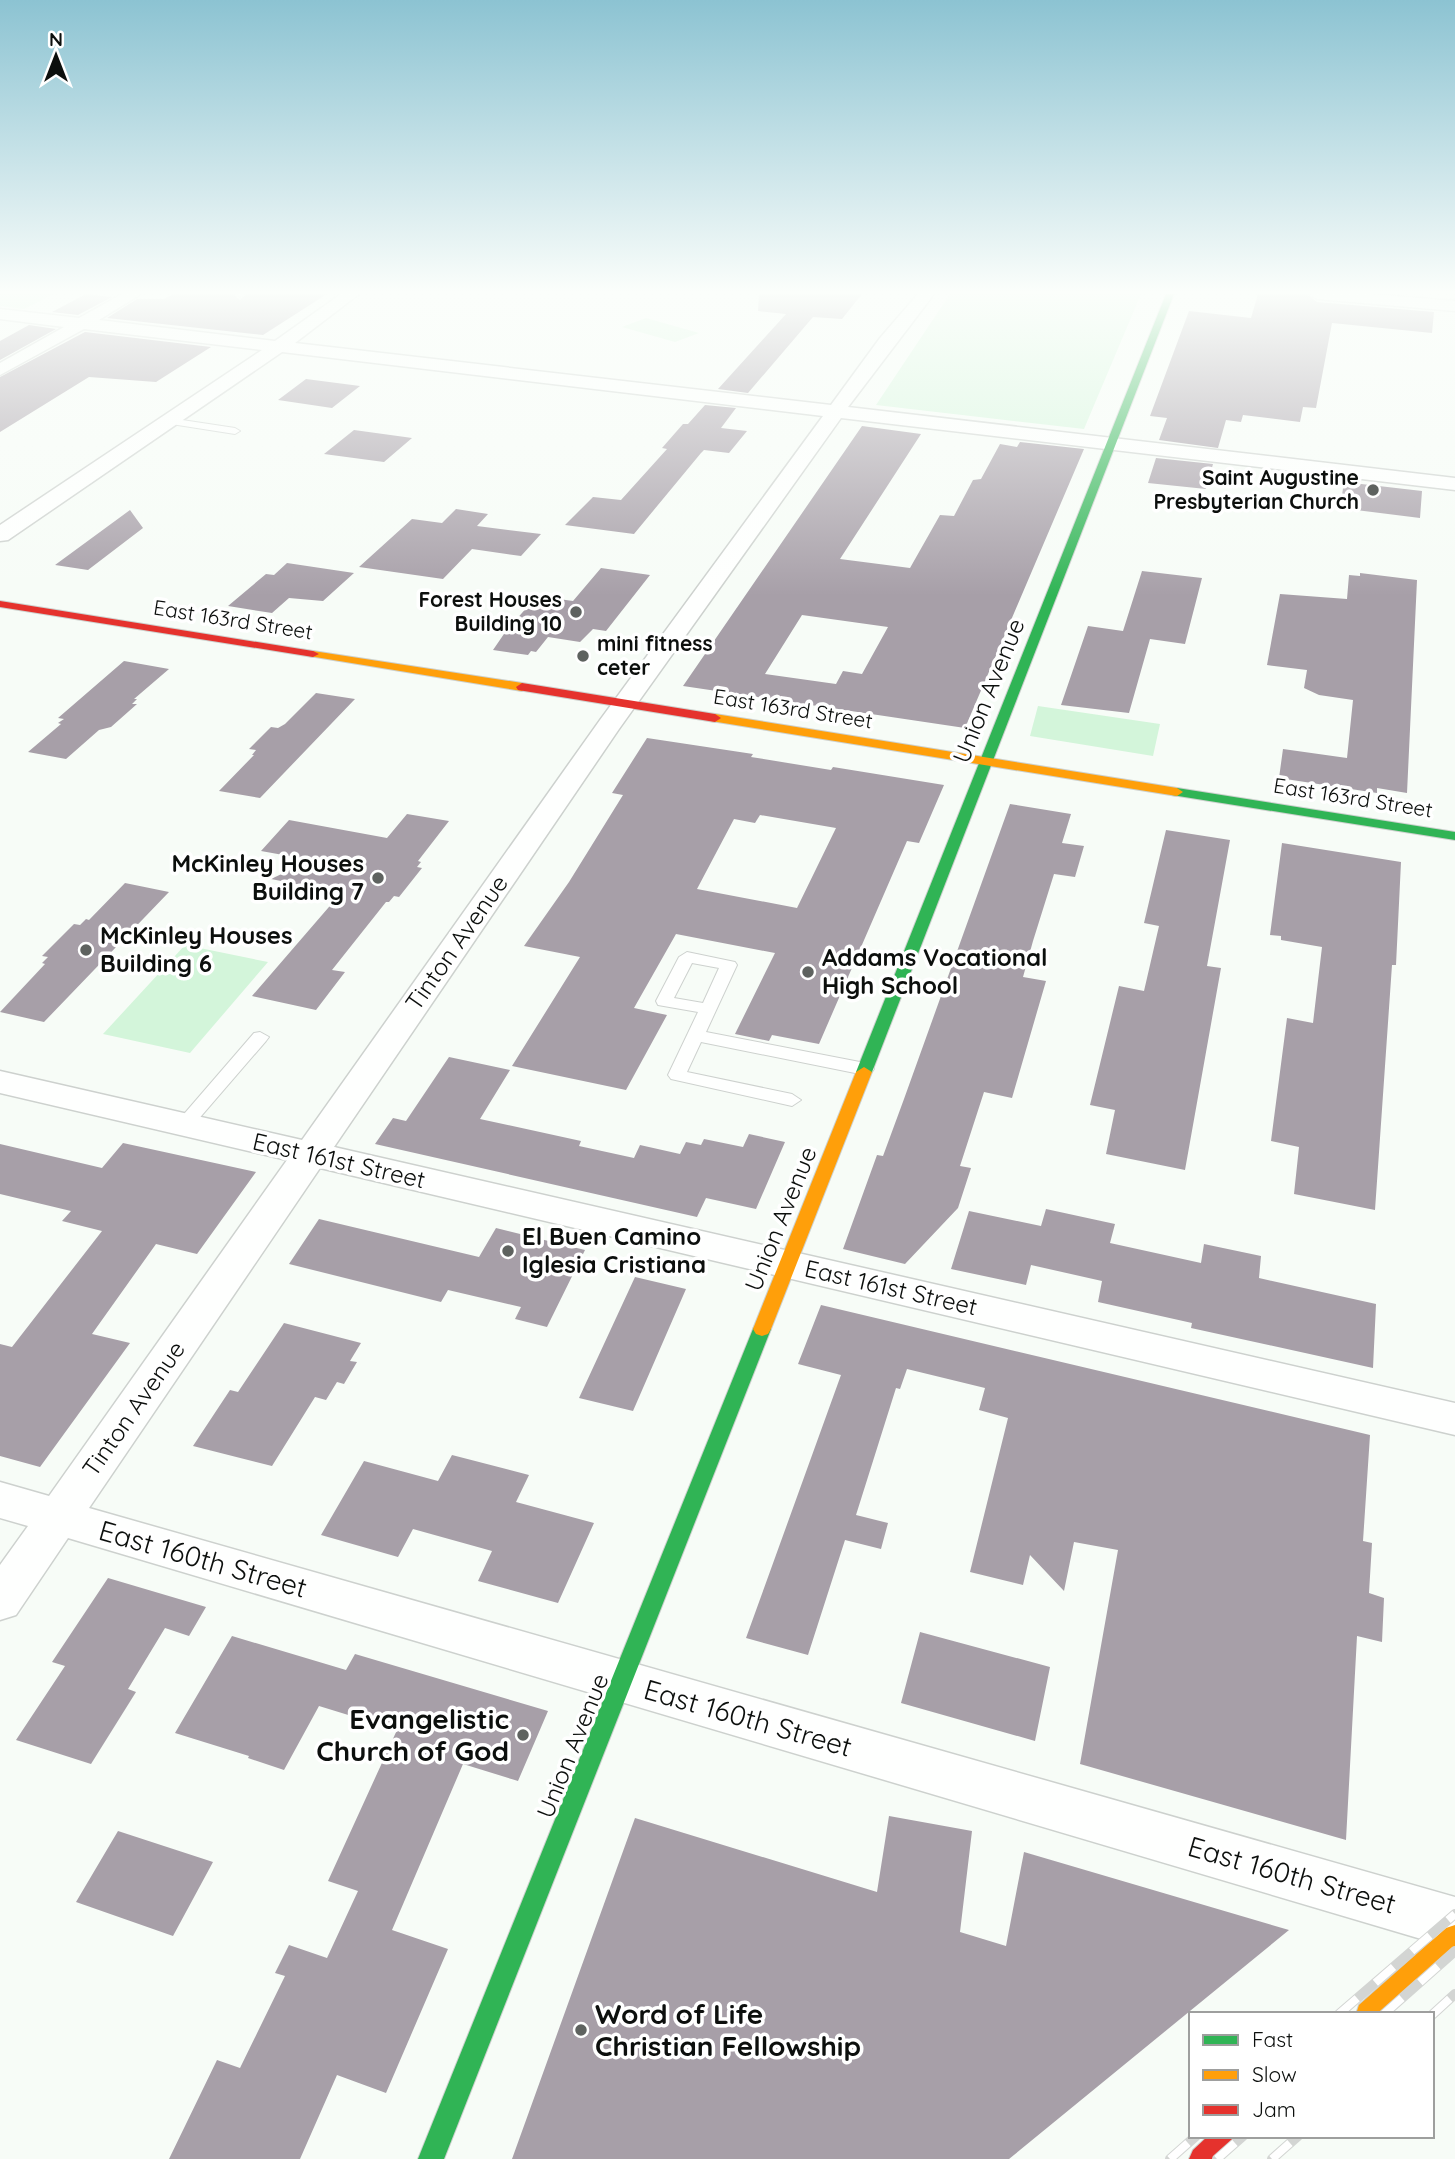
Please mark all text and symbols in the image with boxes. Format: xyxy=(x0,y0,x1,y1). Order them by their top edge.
north arrow xyxy=(21,21,91,91)
text: N xyxy=(49,27,63,51)
place label: Saint Augustine Presbyterian Church xyxy=(1153,464,1359,514)
marker: Saint Augustine Presbyterian Church xyxy=(1365,482,1381,498)
place label: Forest Houses Building 10 xyxy=(419,586,562,636)
street label: East 163rd Street xyxy=(152,594,315,644)
marker: Forest Houses Building 10 xyxy=(568,604,584,620)
street label: Union Avenue xyxy=(945,614,1031,767)
place label: mini fitness ceter xyxy=(597,630,713,680)
marker: mini fitness ceter xyxy=(575,648,591,664)
street label: East 163rd Street xyxy=(712,683,875,733)
street label: East 163rd Street xyxy=(1272,772,1435,822)
place label: McKinley Houses Building 7 xyxy=(171,848,364,906)
street label: Tinton Avenue xyxy=(398,869,514,1016)
marker: McKinley Houses Building 7 xyxy=(370,870,386,886)
place label: McKinley Houses Building 6 xyxy=(100,920,293,978)
marker: McKinley Houses Building 6 xyxy=(78,942,94,958)
place label: Addams Vocational High School xyxy=(822,942,1048,1000)
marker: Addams Vocational High School xyxy=(800,964,816,980)
street label: East 161st Street xyxy=(250,1126,428,1194)
street label: Union Avenue xyxy=(737,1142,823,1295)
place label: El Buen Camino Iglesia Cristiana xyxy=(522,1221,706,1279)
marker: El Buen Camino Iglesia Cristiana xyxy=(500,1243,516,1259)
street label: East 161st Street xyxy=(802,1253,980,1321)
street label: Tinton Avenue xyxy=(75,1335,191,1482)
street label: East 160th Street xyxy=(95,1512,311,1605)
street label: Union Avenue xyxy=(529,1669,615,1822)
street label: East 160th Street xyxy=(640,1671,856,1764)
place label: Evangelistic Church of God xyxy=(316,1701,509,1768)
marker: Evangelistic Church of God xyxy=(515,1727,531,1743)
street label: East 160th Street xyxy=(1184,1828,1400,1921)
place label: Word of Life Christian Fellowship xyxy=(595,1996,861,2063)
legend xyxy=(1189,2012,1434,2138)
marker: Word of Life Christian Fellowship xyxy=(573,2022,589,2038)
text: Fast xyxy=(1252,2026,1293,2052)
text: Slow xyxy=(1252,2061,1297,2087)
text: Jam xyxy=(1252,2096,1296,2122)

